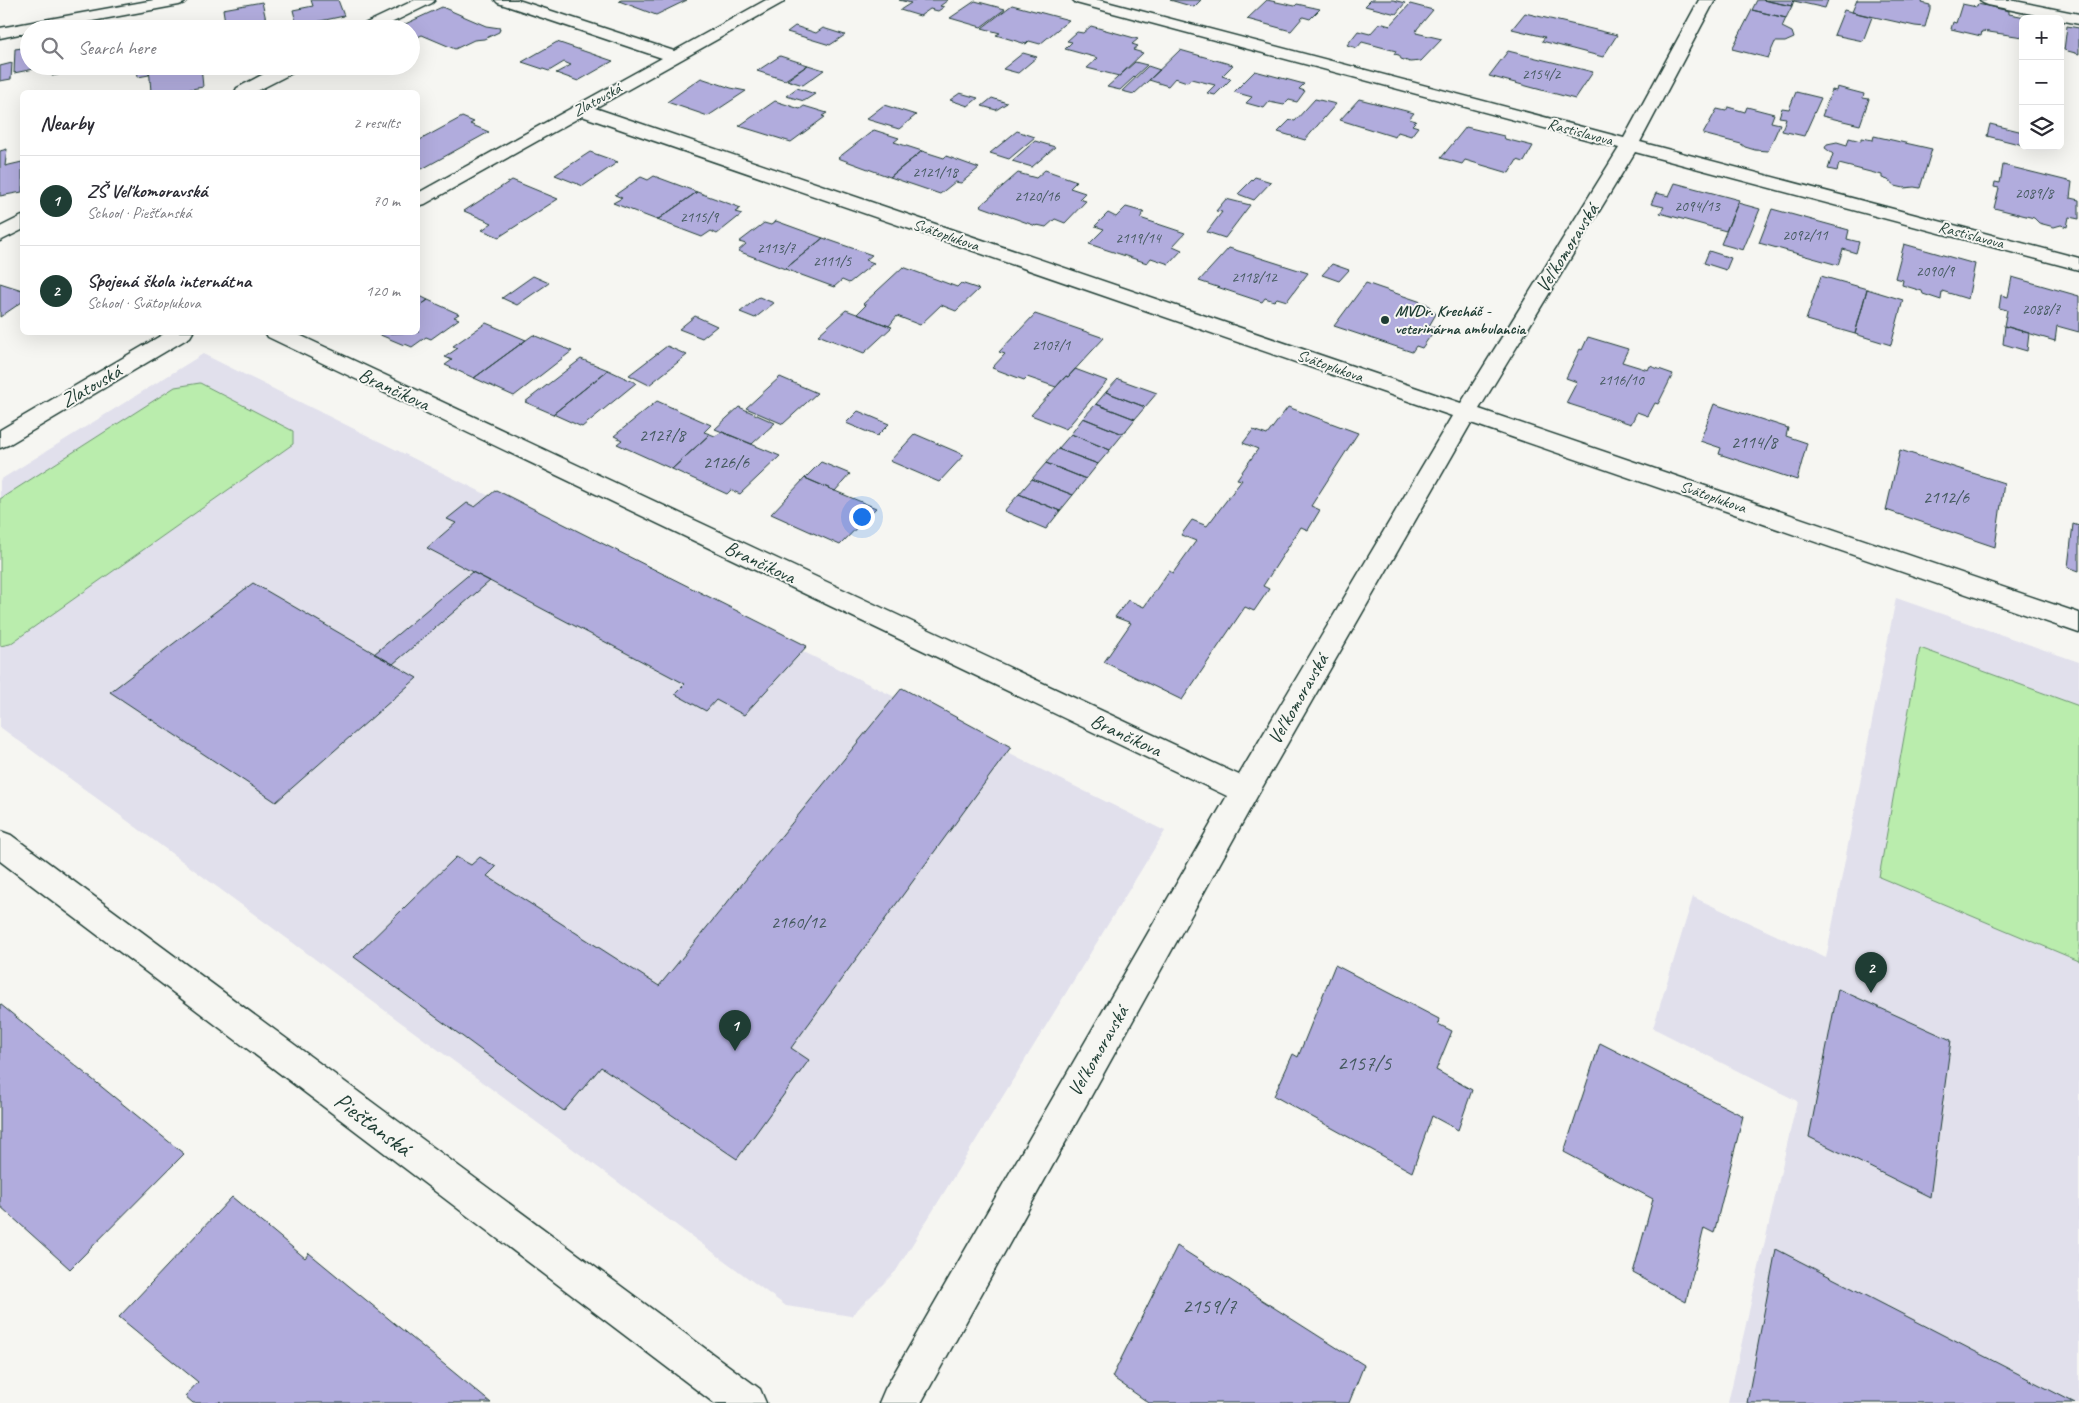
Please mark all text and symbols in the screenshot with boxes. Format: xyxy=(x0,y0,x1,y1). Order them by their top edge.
map controls xyxy=(2019,15,2064,150)
button: + xyxy=(2019,15,2064,60)
search box xyxy=(20,20,420,75)
icon: search xyxy=(38,34,66,62)
text: Search here xyxy=(78,36,155,60)
button: − xyxy=(2019,60,2064,105)
house number: 2154/2 xyxy=(1522,65,1562,84)
street label: Zlatovská xyxy=(569,78,627,121)
button: layers xyxy=(2019,105,2064,150)
text: Nearby xyxy=(40,110,93,136)
text: 2 results xyxy=(353,113,400,133)
street label: Rastislavova xyxy=(1545,114,1616,151)
house number: 2121/18 xyxy=(912,163,959,182)
text: ZŠ Veľkomoravská xyxy=(87,179,207,203)
house number: 2089/8 xyxy=(2015,184,2055,203)
house number: 2120/16 xyxy=(1014,187,1061,206)
text: 1 xyxy=(52,191,60,211)
text: 70 m xyxy=(373,191,400,211)
street label: Veľkomoravská xyxy=(1530,197,1605,297)
house number: 2094/13 xyxy=(1674,197,1721,216)
text: School · Piešťanská xyxy=(87,203,191,223)
house number: 2115/9 xyxy=(680,208,720,227)
street label: Svätoplukova xyxy=(910,214,983,256)
street label: Rastislavova xyxy=(1936,217,2007,254)
house number: 2092/11 xyxy=(1782,226,1829,245)
house number: 2119/14 xyxy=(1115,229,1162,248)
house number: 2113/7 xyxy=(757,239,797,258)
house number: 2111/5 xyxy=(813,252,853,271)
house number: 2090/9 xyxy=(1916,262,1956,281)
house number: 2118/12 xyxy=(1231,268,1278,287)
text: Spojená škola internátna xyxy=(87,269,251,293)
text: 2 xyxy=(52,281,60,301)
text: 120 m xyxy=(366,281,400,301)
text: School · Svätoplukova xyxy=(87,293,201,313)
house number: 2088/7 xyxy=(2022,300,2062,319)
place label: MVDr. Krecháč - veterinárna ambulancia xyxy=(1395,301,1527,339)
marker: MVDr. Krecháč - veterinárna ambulancia xyxy=(1379,314,1391,326)
house number: 2107/1 xyxy=(1032,336,1072,355)
street label: Svätoplukova xyxy=(1294,345,1367,387)
street label: Zlatovská xyxy=(56,358,128,413)
street label: Brančíkova xyxy=(355,362,435,417)
house number: 2116/10 xyxy=(1598,371,1645,390)
house number: 2127/8 xyxy=(639,424,687,446)
house number: 2114/8 xyxy=(1731,431,1779,453)
house number: 2126/6 xyxy=(703,451,750,473)
street label: Svätoplukova xyxy=(1677,476,1750,518)
house number: 2112/6 xyxy=(1923,486,1970,508)
your location xyxy=(849,504,875,530)
street label: Brančíkova xyxy=(721,535,801,590)
street label: Veľkomoravská xyxy=(1262,647,1335,749)
street label: Brančíkova xyxy=(1087,708,1167,763)
house number: 2160/12 xyxy=(771,911,827,933)
pin: 2 xyxy=(1855,952,1887,993)
street label: Veľkomoravská xyxy=(1062,999,1135,1101)
pin: 1 xyxy=(719,1010,751,1051)
house number: 2157/5 xyxy=(1337,1050,1393,1076)
street label: Piešťanská xyxy=(328,1085,420,1164)
house number: 2159/7 xyxy=(1182,1293,1238,1319)

